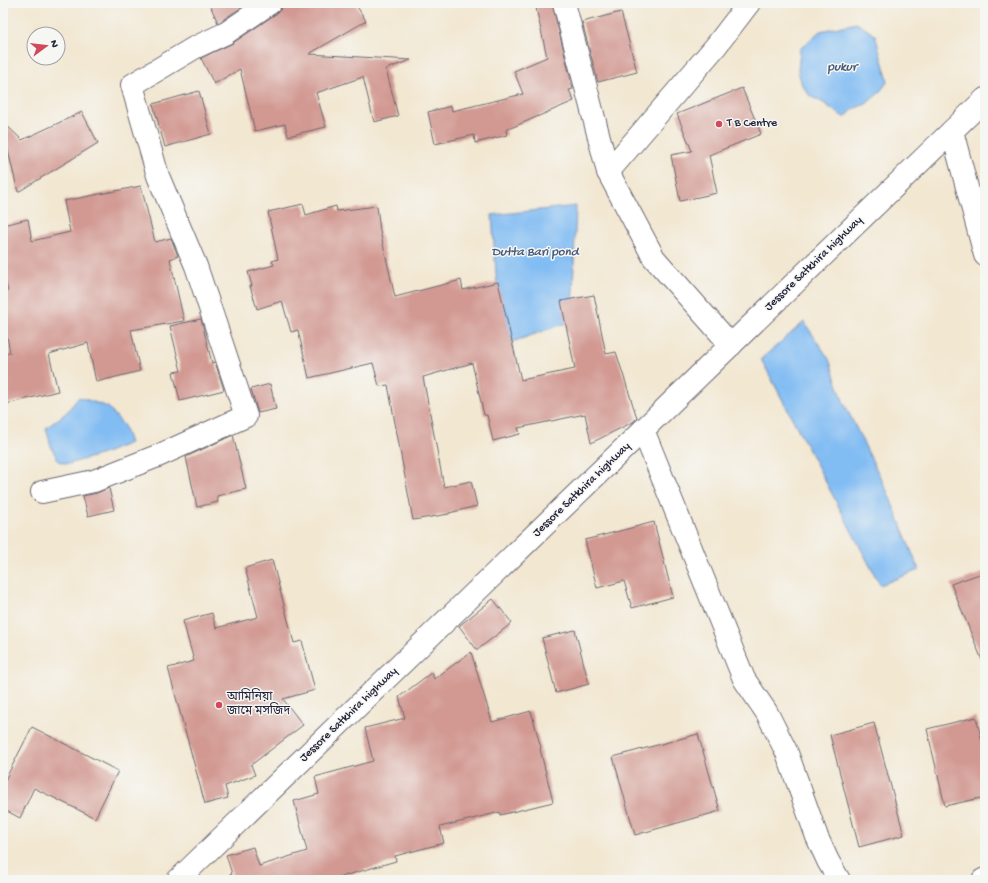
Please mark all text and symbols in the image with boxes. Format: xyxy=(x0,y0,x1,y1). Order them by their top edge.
north arrow xyxy=(26,26,66,66)
text: N xyxy=(47,39,60,49)
water label: pukur xyxy=(828,60,859,75)
place label: T B Centre xyxy=(726,117,778,131)
marker: T B Centre xyxy=(714,119,724,129)
street label: Jessore Satkhira highway xyxy=(762,214,866,314)
water label: Dutta Bari pond xyxy=(492,245,580,260)
street label: Jessore Satkhira highway xyxy=(530,440,634,540)
street label: Jessore Satkhira highway xyxy=(297,665,401,765)
place label: আমিনিয়া জামে মসজিদ xyxy=(226,688,290,719)
marker: আমিনিয়া জামে মসজিদ xyxy=(214,700,224,710)

